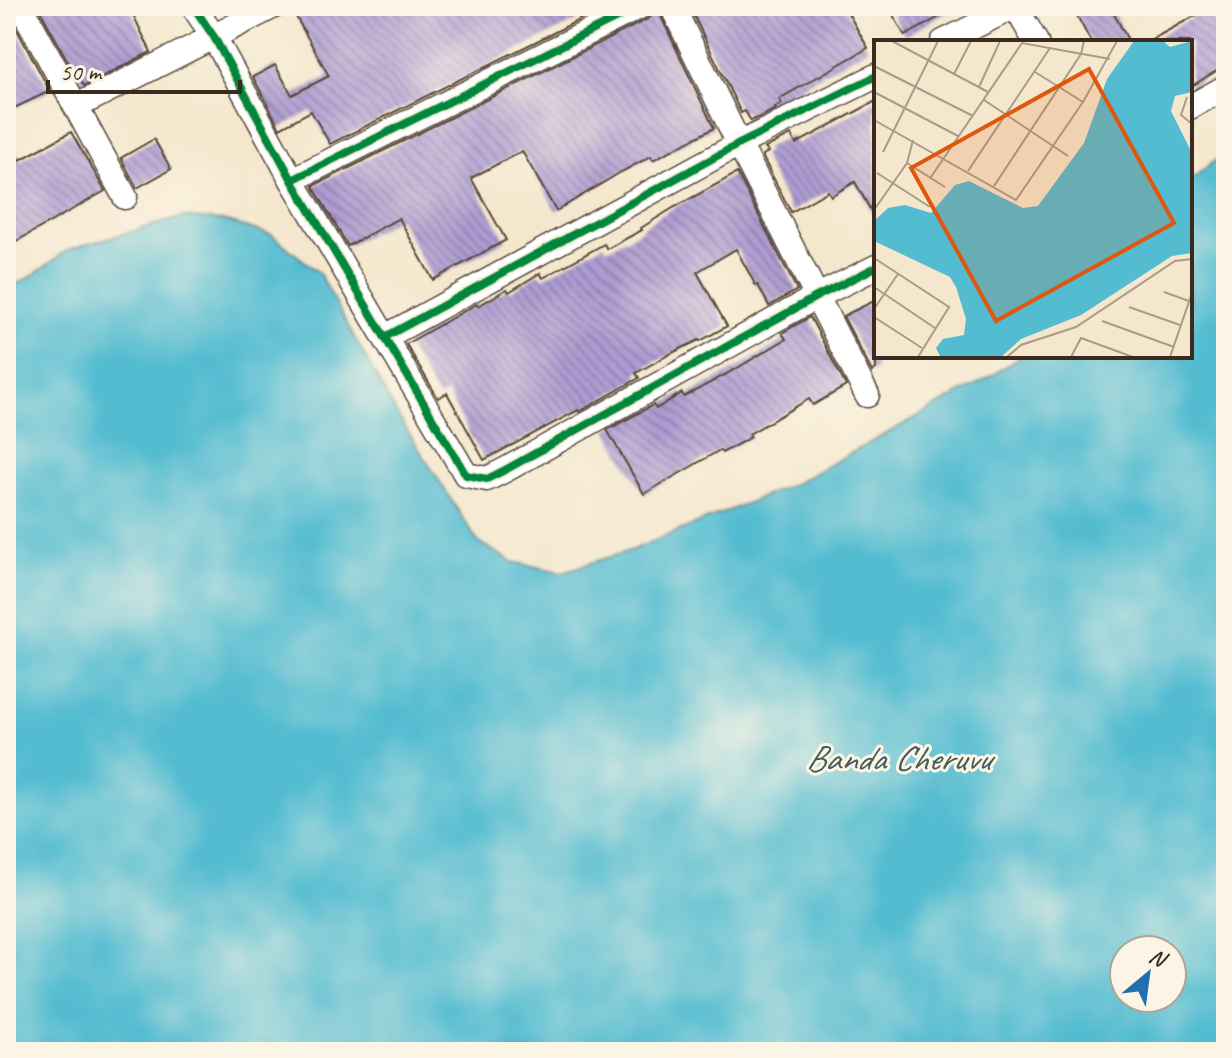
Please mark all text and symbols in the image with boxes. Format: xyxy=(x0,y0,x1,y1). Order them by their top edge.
inset map xyxy=(874,40,1192,358)
scale bar xyxy=(48,44,240,94)
text: 50 m xyxy=(60,57,103,87)
water label: Banda Cheruvu xyxy=(806,735,996,781)
north arrow xyxy=(1108,934,1188,1014)
text: N xyxy=(1144,942,1173,975)

